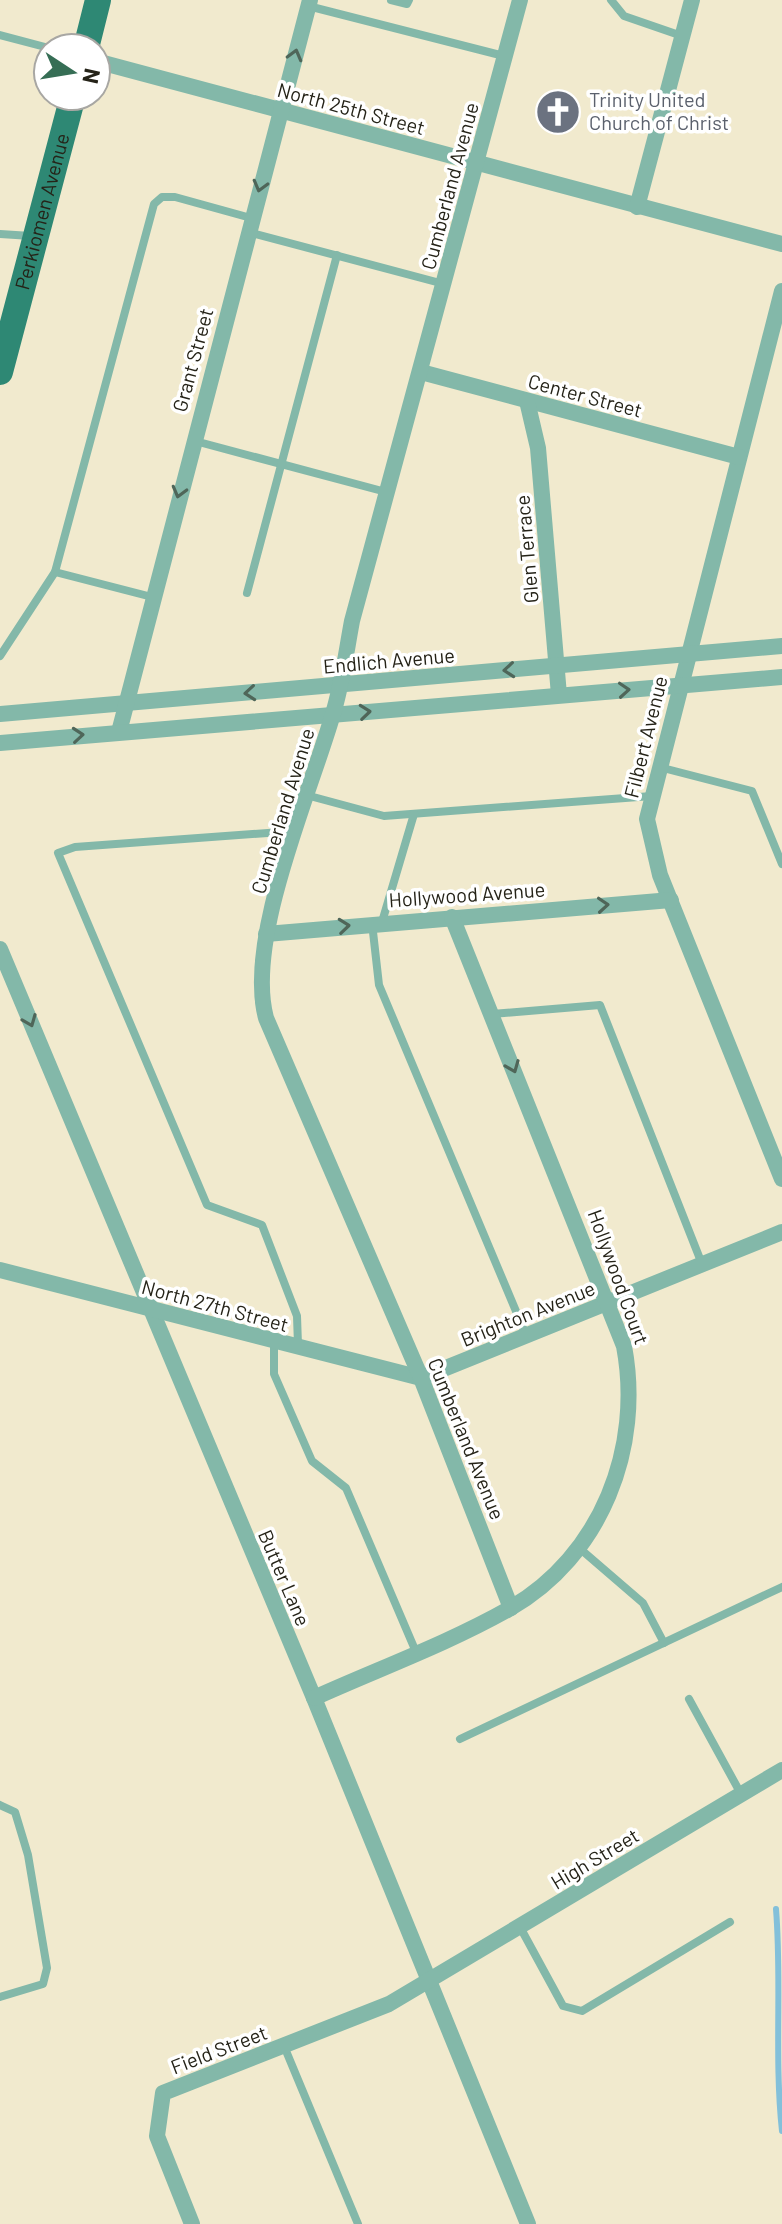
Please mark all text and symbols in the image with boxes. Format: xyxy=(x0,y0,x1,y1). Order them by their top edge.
north arrow xyxy=(32,32,112,112)
one-way arrow xyxy=(286,49,302,63)
text: N xyxy=(78,67,107,86)
street label: North 25th Street xyxy=(275,77,428,139)
place label: Trinity United Church of Christ xyxy=(589,87,729,134)
church icon: Trinity United Church of Christ xyxy=(534,88,582,136)
street label: Cumberland Avenue xyxy=(415,100,483,272)
street label: Perkiomen Avenue xyxy=(9,130,74,292)
one-way arrow xyxy=(253,179,269,193)
street label: Grant Street xyxy=(167,305,217,414)
street label: Center Street xyxy=(526,368,645,422)
one-way arrow xyxy=(172,484,189,498)
street label: Glen Terrace xyxy=(509,494,543,604)
street label: Endlich Avenue xyxy=(322,642,456,678)
one-way arrow xyxy=(502,661,515,678)
street label: Filbert Avenue xyxy=(618,673,672,800)
one-way arrow xyxy=(618,682,631,699)
one-way arrow xyxy=(243,685,256,702)
one-way arrow xyxy=(359,703,372,720)
street label: Cumberland Avenue xyxy=(245,725,319,896)
one-way arrow xyxy=(72,727,85,744)
street label: Hollywood Avenue xyxy=(388,877,546,911)
one-way arrow xyxy=(597,897,610,914)
one-way arrow xyxy=(338,917,351,934)
one-way arrow xyxy=(20,1013,36,1027)
one-way arrow xyxy=(503,1059,520,1073)
street label: Hollywood Court xyxy=(583,1206,654,1347)
street label: North 27th Street xyxy=(139,1274,291,1336)
street label: Brighton Avenue xyxy=(457,1275,598,1351)
street label: Cumberland Avenue xyxy=(424,1354,510,1523)
street label: Butter Lane xyxy=(254,1526,316,1629)
street label: High Street xyxy=(546,1823,643,1894)
street label: Field Street xyxy=(167,2020,270,2078)

